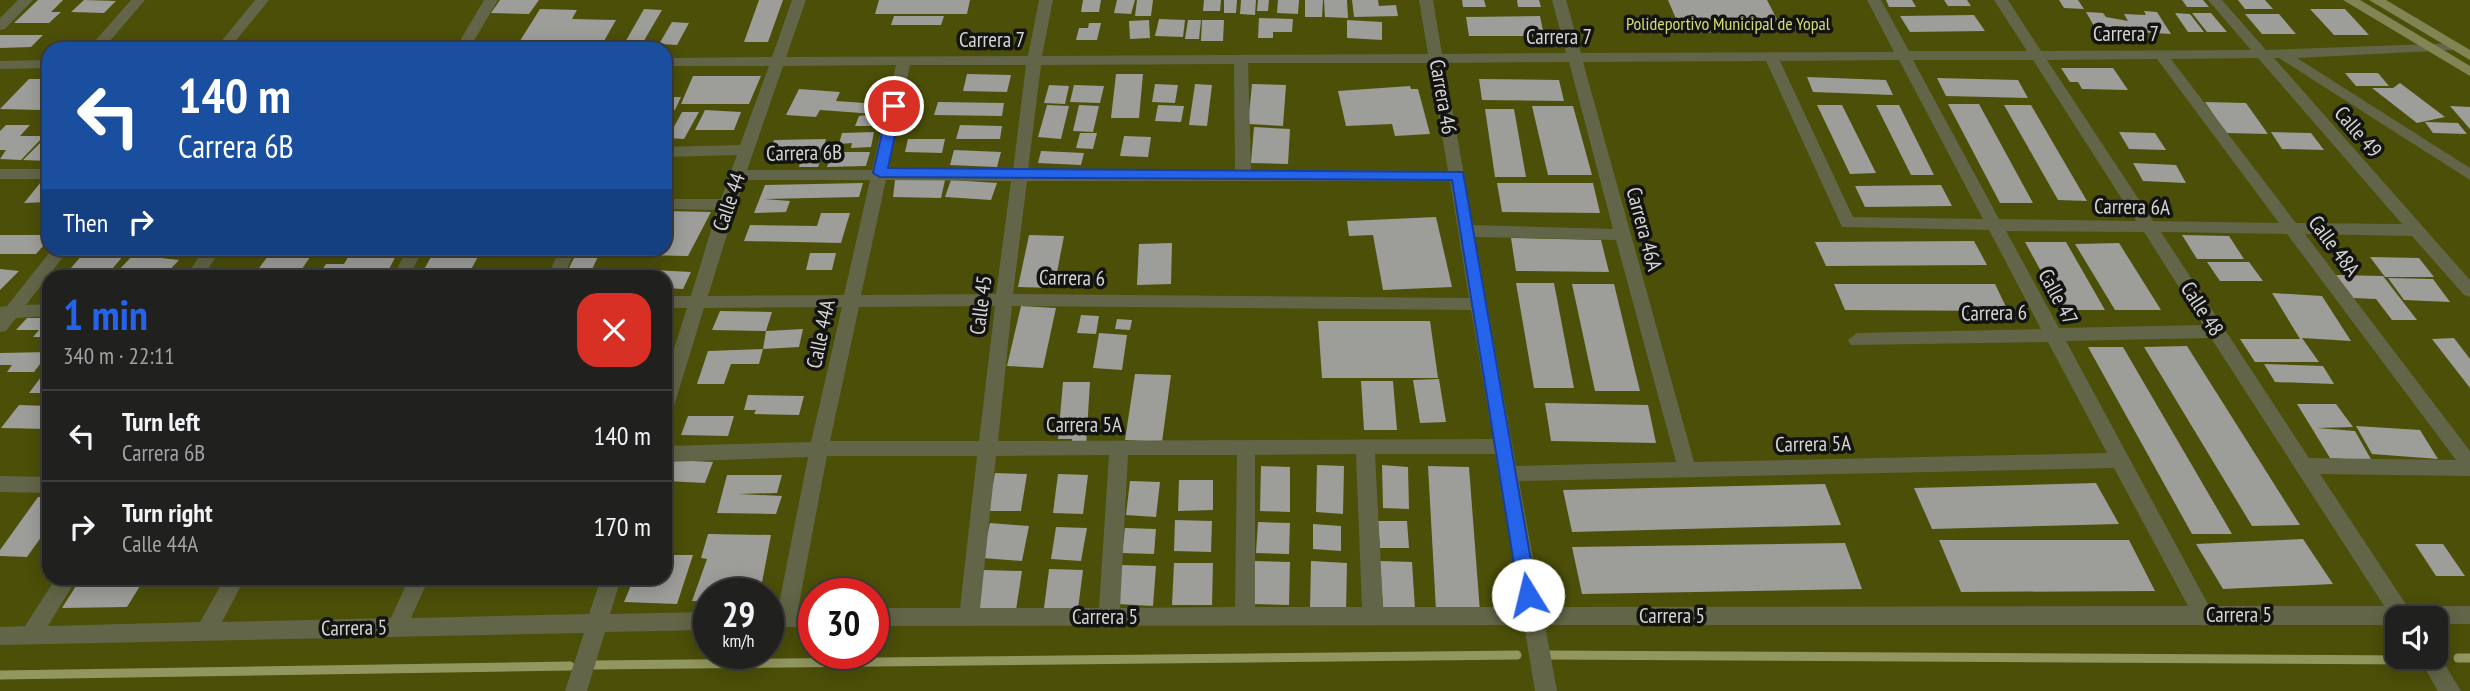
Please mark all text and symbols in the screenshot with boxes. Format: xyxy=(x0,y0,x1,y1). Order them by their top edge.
park label: Polideportivo Municipal de Yopal xyxy=(1626,12,1831,35)
street label: Carrera 7 xyxy=(2093,20,2159,47)
street label: Carrera 7 xyxy=(1526,23,1592,50)
street label: Carrera 7 xyxy=(959,26,1025,53)
street label: Carrera 46 xyxy=(1424,57,1463,136)
text: 140 m xyxy=(178,63,291,127)
icon: left xyxy=(63,70,154,161)
pin xyxy=(864,76,924,136)
icon: arrive xyxy=(875,87,913,125)
street label: Calle 49 xyxy=(2329,100,2388,163)
text: Carrera 6B xyxy=(178,125,294,167)
street label: Carrera 6B xyxy=(766,138,842,167)
street label: Calle 44 xyxy=(706,169,751,234)
street label: Carrera 46A xyxy=(1620,184,1669,274)
street label: Carrera 6A xyxy=(2094,192,2170,221)
icon: right xyxy=(122,203,160,241)
text: Then xyxy=(63,206,108,239)
street label: Calle 48A xyxy=(2303,210,2366,282)
street label: Carrera 6 xyxy=(1039,263,1105,292)
street label: Calle 47 xyxy=(2033,264,2084,329)
street label: Calle 45 xyxy=(963,274,998,336)
street label: Calle 48 xyxy=(2175,276,2230,341)
text: 1 min xyxy=(63,287,148,342)
button: close xyxy=(577,293,651,367)
street label: Calle 44A xyxy=(800,297,841,371)
street label: Carrera 6 xyxy=(1961,298,2027,327)
text: 340 m · 22:11 xyxy=(63,341,175,370)
text: Turn left xyxy=(122,405,200,438)
street label: Carrera 5A xyxy=(1046,411,1122,438)
icon: left xyxy=(63,417,101,455)
text: 140 m xyxy=(593,419,651,452)
street label: Carrera 5A xyxy=(1775,429,1851,458)
text: Carrera 6B xyxy=(122,438,205,467)
text: Turn right xyxy=(122,496,213,529)
icon: right xyxy=(63,508,101,546)
text: 170 m xyxy=(593,510,651,543)
text: Calle 44A xyxy=(122,529,198,558)
position arrow xyxy=(1491,558,1565,632)
speed limit sign: 30 xyxy=(798,578,889,669)
text: 29 xyxy=(722,591,755,637)
street label: Carrera 5 xyxy=(2206,601,2272,628)
street label: Carrera 5 xyxy=(1639,602,1705,629)
street label: Carrera 5 xyxy=(1072,603,1138,630)
map controls xyxy=(2385,606,2448,669)
button: sound xyxy=(2385,606,2448,669)
street label: Carrera 5 xyxy=(321,613,387,642)
text: km/h xyxy=(723,629,754,652)

